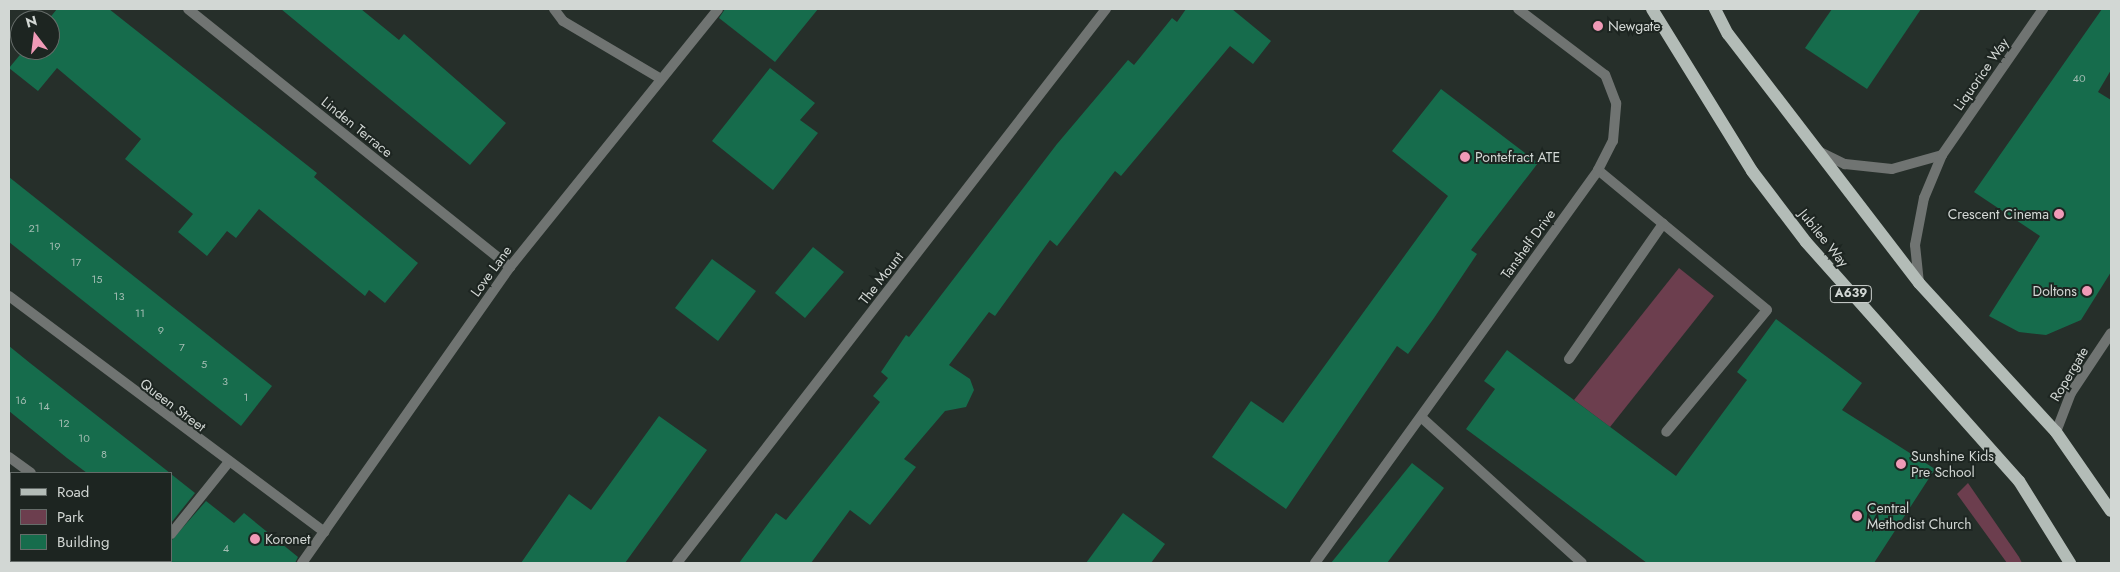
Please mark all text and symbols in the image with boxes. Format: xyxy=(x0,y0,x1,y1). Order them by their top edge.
north arrow xyxy=(10,10,60,60)
text: N xyxy=(23,10,39,33)
place label: Newgate xyxy=(1608,18,1660,34)
marker: Newgate xyxy=(1592,20,1604,32)
street label: Liquorice Way xyxy=(1950,34,2012,114)
house number: 40 xyxy=(2072,71,2086,85)
street label: Linden Terrace xyxy=(318,93,396,161)
place label: Pontefract ATE xyxy=(1475,149,1560,165)
marker: Pontefract ATE xyxy=(1459,151,1471,163)
street label: Tanshelf Drive xyxy=(1497,206,1559,282)
street label: Jubilee Way xyxy=(1796,206,1852,270)
place label: Crescent Cinema xyxy=(1948,206,2049,222)
marker: Crescent Cinema xyxy=(2053,208,2065,220)
house number: 21 xyxy=(28,221,40,235)
house number: 19 xyxy=(49,239,61,253)
street label: Love Lane xyxy=(467,242,515,300)
street label: The Mount xyxy=(855,248,907,308)
house number: 17 xyxy=(71,255,81,269)
house number: 15 xyxy=(91,272,103,286)
place label: Doltons xyxy=(2033,283,2077,299)
road number: A639 xyxy=(1830,284,1872,304)
marker: Doltons xyxy=(2081,285,2093,297)
house number: 13 xyxy=(114,289,124,303)
house number: 11 xyxy=(135,306,145,320)
house number: 9 xyxy=(158,323,164,337)
house number: 7 xyxy=(179,340,185,354)
street label: Ropergate xyxy=(2046,344,2092,404)
house number: 5 xyxy=(201,357,207,371)
house number: 3 xyxy=(222,374,228,388)
street label: Queen Street xyxy=(137,375,209,435)
house number: 1 xyxy=(244,390,248,404)
house number: 16 xyxy=(15,393,27,407)
house number: 14 xyxy=(38,399,50,413)
house number: 12 xyxy=(58,416,70,430)
house number: 10 xyxy=(78,431,90,445)
house number: 8 xyxy=(101,447,107,461)
place label: Sunshine Kids Pre School xyxy=(1911,448,1994,481)
marker: Sunshine Kids Pre School xyxy=(1895,458,1907,470)
legend xyxy=(10,472,172,562)
text: Road xyxy=(57,481,89,503)
place label: Central Methodist Church xyxy=(1867,500,1972,532)
text: Park xyxy=(57,506,84,528)
marker: Central Methodist Church xyxy=(1851,510,1863,522)
text: Building xyxy=(57,531,109,553)
place label: Koronet xyxy=(265,531,310,547)
marker: Koronet xyxy=(249,533,261,545)
house number: 4 xyxy=(223,541,229,555)

